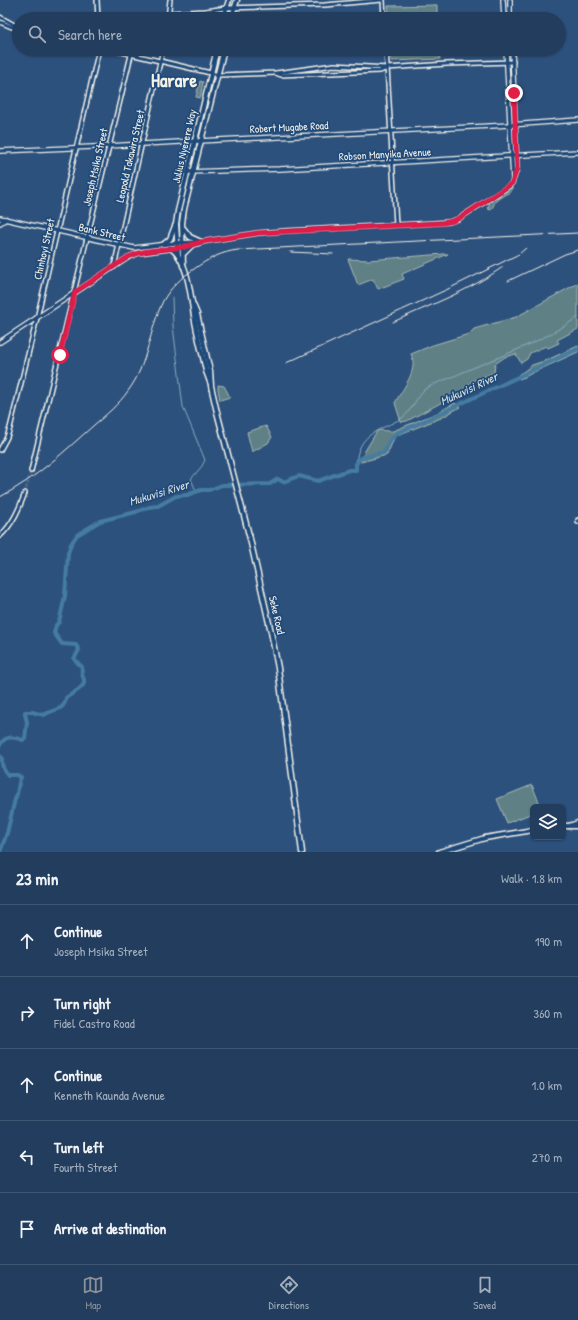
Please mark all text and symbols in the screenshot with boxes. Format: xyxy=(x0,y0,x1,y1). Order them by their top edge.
search box xyxy=(12,12,566,56)
icon: search xyxy=(26,23,48,45)
text: Search here xyxy=(58,24,122,45)
district label: Harare xyxy=(151,67,197,93)
route end xyxy=(505,84,523,102)
street label: Julius Nyerere Way xyxy=(169,107,199,184)
street label: Leopold Takawira Street xyxy=(113,108,147,204)
street label: Robert Mugabe Road xyxy=(249,118,329,136)
street label: Joseph Msika Street xyxy=(79,127,111,207)
street label: Robson Manyika Avenue xyxy=(339,145,432,163)
street label: Chinhoyi Street xyxy=(30,217,58,281)
street label: Bank Street xyxy=(77,220,127,244)
route start xyxy=(51,346,69,364)
water label: Mukuvisi River xyxy=(437,367,502,409)
water label: Mukuvisi River xyxy=(127,475,192,510)
street label: Seke Road xyxy=(266,594,288,636)
map controls xyxy=(530,804,566,840)
button: layers xyxy=(530,804,566,840)
text: 23 min xyxy=(16,867,59,890)
text: Walk · 1.8 km xyxy=(501,869,562,887)
text: Continue xyxy=(54,921,102,942)
icon: ahead xyxy=(16,930,38,952)
text: 190 m xyxy=(535,932,562,950)
text: Joseph Msika Street xyxy=(54,942,148,960)
text: Turn right xyxy=(54,993,110,1014)
icon: right xyxy=(16,1002,38,1024)
text: 360 m xyxy=(533,1004,562,1022)
text: Fidel Castro Road xyxy=(54,1014,135,1032)
text: Continue xyxy=(54,1065,102,1086)
icon: ahead xyxy=(16,1074,38,1096)
text: 1.0 km xyxy=(531,1076,562,1094)
text: Kenneth Kaunda Avenue xyxy=(54,1086,165,1104)
text: Turn left xyxy=(54,1137,104,1158)
icon: left xyxy=(16,1146,38,1168)
text: 270 m xyxy=(532,1148,562,1166)
text: Fourth Street xyxy=(54,1158,118,1176)
icon: arrive xyxy=(16,1218,38,1240)
text: Arrive at destination xyxy=(54,1218,166,1239)
tab: Map xyxy=(82,1274,104,1312)
tab: Directions xyxy=(269,1274,309,1312)
tab: Saved xyxy=(473,1274,496,1312)

